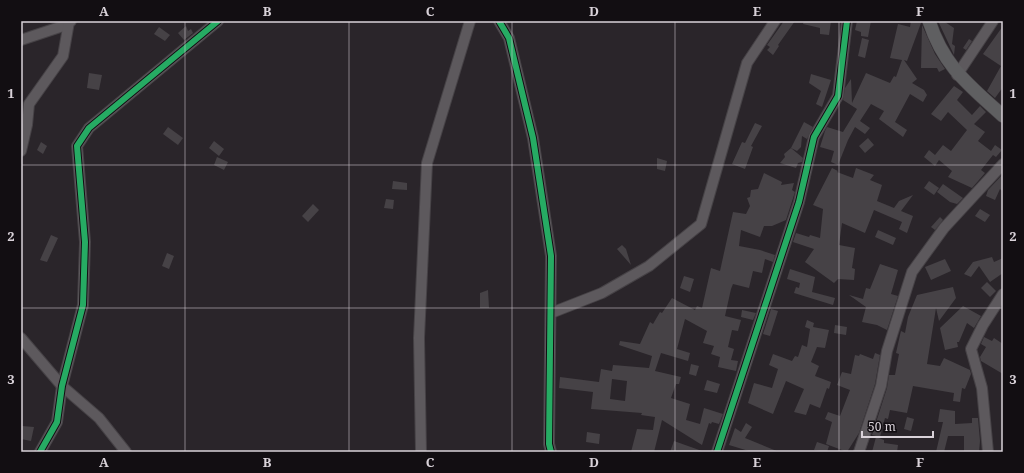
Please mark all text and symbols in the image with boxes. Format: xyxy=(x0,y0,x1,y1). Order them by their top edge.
text: A xyxy=(99,2,109,20)
text: B xyxy=(263,2,272,20)
text: C xyxy=(426,2,435,20)
text: D xyxy=(589,2,599,20)
text: E xyxy=(753,2,762,20)
text: F xyxy=(916,2,924,20)
text: 1 xyxy=(7,84,15,102)
text: 1 xyxy=(1009,84,1017,102)
text: 2 xyxy=(7,227,15,245)
text: 2 xyxy=(1009,227,1017,245)
text: 3 xyxy=(7,370,15,388)
text: 3 xyxy=(1009,370,1017,388)
scale bar xyxy=(862,413,933,439)
text: 50 m xyxy=(868,418,896,435)
text: A xyxy=(99,453,109,471)
text: B xyxy=(263,453,272,471)
text: C xyxy=(426,453,435,471)
text: D xyxy=(589,453,599,471)
text: E xyxy=(753,453,762,471)
text: F xyxy=(916,453,924,471)

